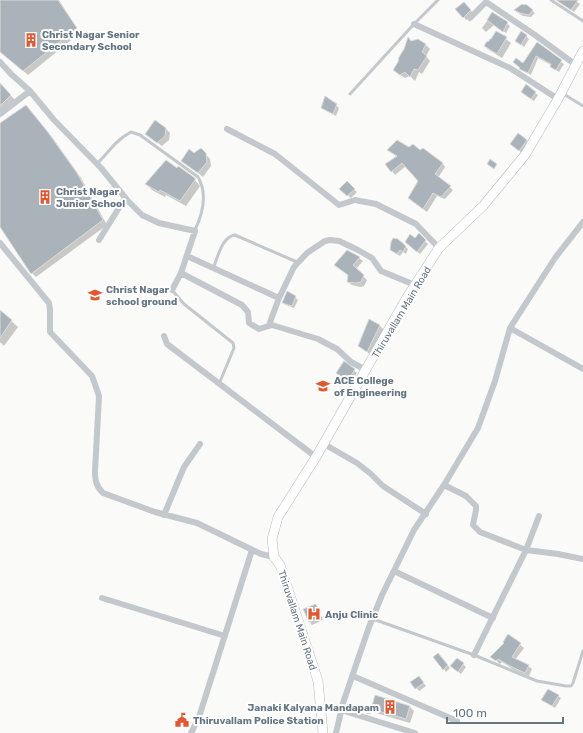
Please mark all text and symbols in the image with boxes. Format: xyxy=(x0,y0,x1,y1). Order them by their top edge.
place label: Christ Nagar Senior Secondary School xyxy=(42,29,140,53)
building icon: Christ Nagar Senior Secondary School xyxy=(23,32,39,48)
place label: Christ Nagar Junior School xyxy=(56,186,125,210)
building icon: Christ Nagar Junior School xyxy=(37,189,53,205)
street label: Thiruvallam Main Road xyxy=(370,265,434,360)
place label: Christ Nagar school ground xyxy=(106,284,177,308)
school or university icon: Christ Nagar school ground xyxy=(87,287,103,303)
place label: ACE College of Engineering xyxy=(334,375,407,399)
school or university icon: ACE College of Engineering xyxy=(315,378,331,394)
street label: Thiruvallam Main Road xyxy=(275,569,319,672)
hospital icon: Anju Clinic xyxy=(306,606,322,622)
place label: Anju Clinic xyxy=(325,609,378,621)
building icon: Janaki Kalyana Mandapam xyxy=(382,699,398,715)
scale bar xyxy=(447,699,563,725)
place label: Janaki Kalyana Mandapam xyxy=(248,702,379,714)
text: 100 m xyxy=(453,706,487,720)
public building icon: Thiruvallam Police Station xyxy=(174,712,190,728)
place label: Thiruvallam Police Station xyxy=(193,715,324,727)

